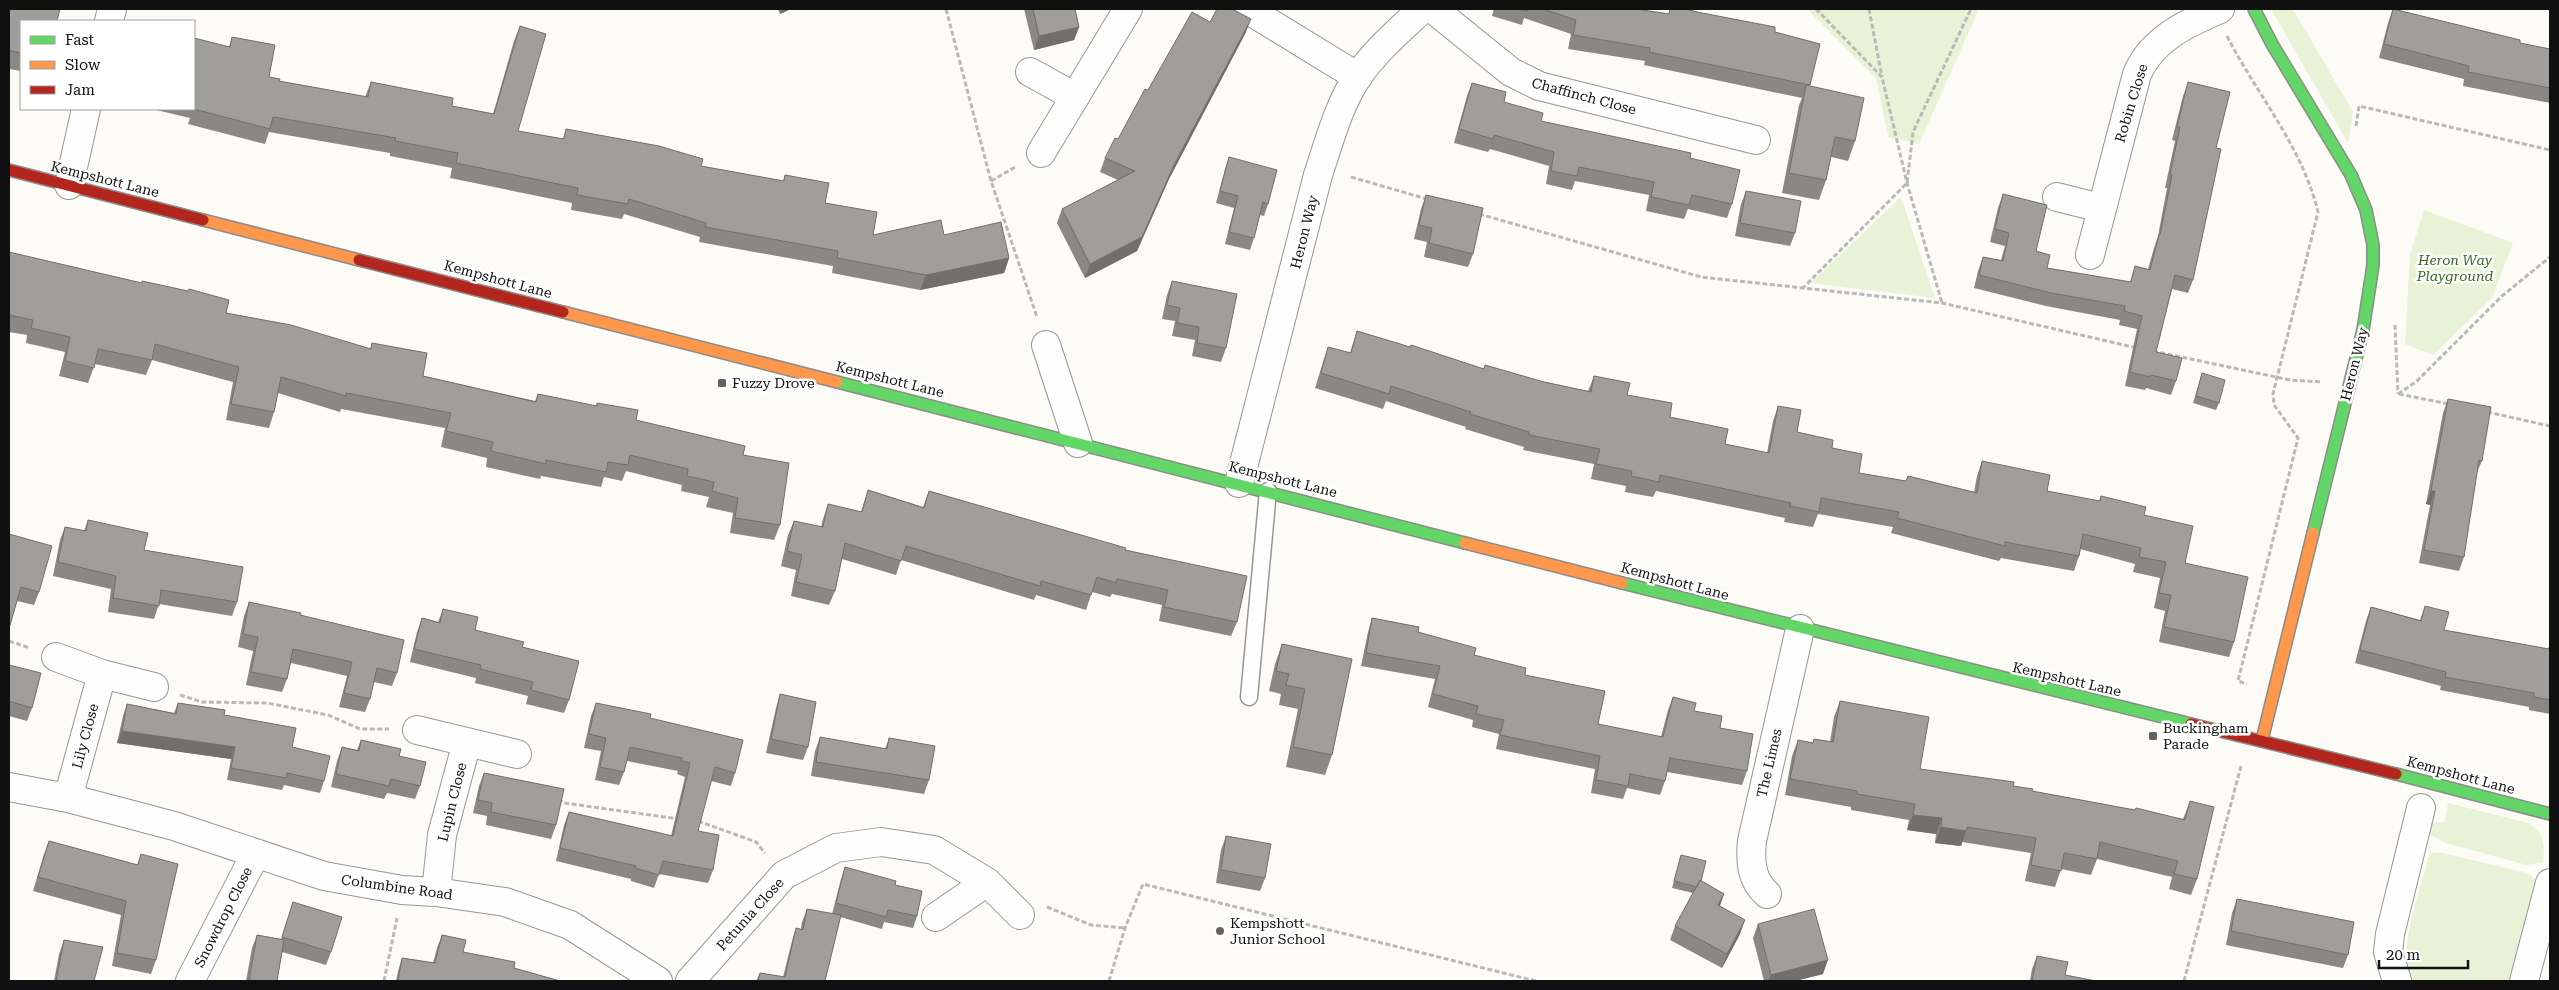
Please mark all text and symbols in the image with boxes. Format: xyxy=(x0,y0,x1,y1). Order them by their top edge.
legend xyxy=(20,20,195,110)
text: Fast xyxy=(65,31,95,49)
text: Slow xyxy=(65,56,101,74)
street label: Robin Close xyxy=(2111,61,2151,144)
street label: Chaffinch Close xyxy=(1530,74,1638,118)
text: Jam xyxy=(65,81,95,99)
street label: Kempshott Lane xyxy=(49,158,161,200)
street label: Heron Way xyxy=(1287,193,1321,270)
park label: Heron Way Playground xyxy=(2416,252,2494,284)
street label: Kempshott Lane xyxy=(442,257,554,301)
street label: Heron Way xyxy=(2337,325,2371,402)
street label: Kempshott Lane xyxy=(834,358,946,400)
place label: Fuzzy Drove xyxy=(732,375,815,391)
marker: Fuzzy Drove xyxy=(716,377,728,389)
street label: Kempshott Lane xyxy=(1227,458,1339,500)
street label: Kempshott Lane xyxy=(1619,559,1731,603)
street label: Kempshott Lane xyxy=(2011,659,2123,699)
street label: Lily Close xyxy=(69,702,101,770)
place label: Buckingham Parade xyxy=(2163,720,2249,752)
street label: The Limes xyxy=(1753,727,1785,799)
marker: Buckingham Parade xyxy=(2147,730,2159,742)
street label: Kempshott Lane xyxy=(2405,753,2517,797)
street label: Lupin Close xyxy=(434,761,470,843)
street label: Snowdrop Close xyxy=(191,864,255,970)
street label: Columbine Road xyxy=(340,871,454,903)
street label: Petunia Close xyxy=(713,874,787,954)
place label: Kempshott Junior School xyxy=(1230,915,1326,947)
marker: Kempshott Junior School xyxy=(1214,925,1226,937)
scale bar xyxy=(2379,938,2468,970)
text: 20 m xyxy=(2386,946,2421,964)

